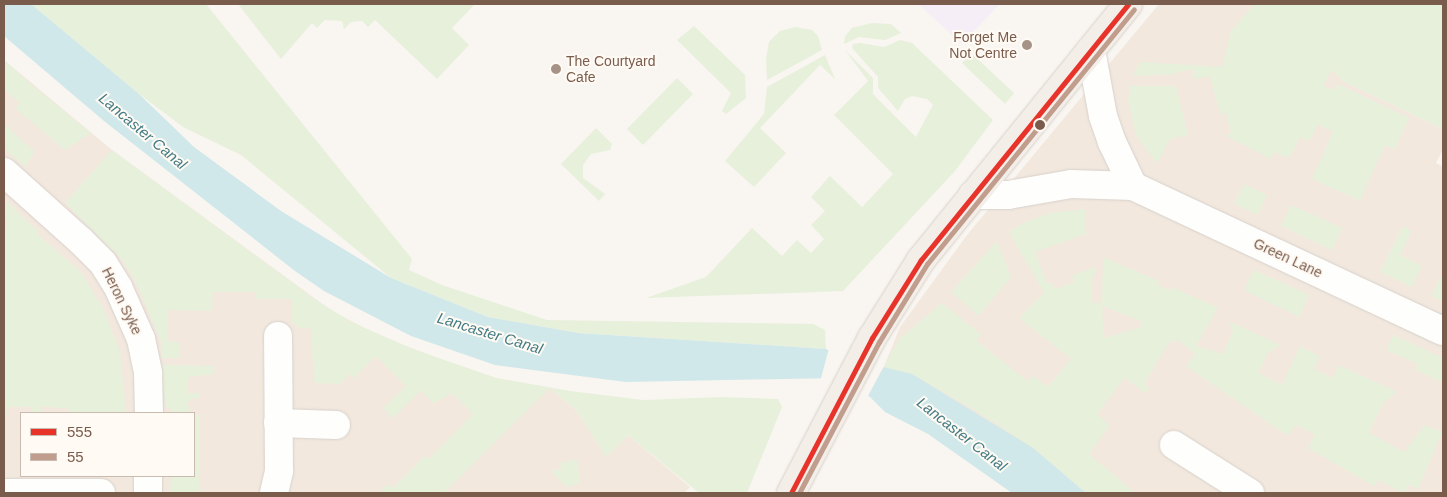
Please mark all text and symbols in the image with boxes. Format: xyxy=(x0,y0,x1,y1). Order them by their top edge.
place label: Forget Me Not Centre xyxy=(949,29,1017,62)
marker: Forget Me Not Centre xyxy=(1021,39,1033,51)
place label: The Courtyard Cafe xyxy=(566,53,655,85)
marker: The Courtyard Cafe xyxy=(550,63,562,75)
water label: Lancaster Canal xyxy=(95,89,191,173)
unlabelled marker xyxy=(1035,120,1045,130)
street label: Green Lane xyxy=(1251,235,1325,281)
street label: Heron Syke xyxy=(98,264,146,338)
water label: Lancaster Canal xyxy=(435,308,545,358)
water label: Lancaster Canal xyxy=(913,393,1011,475)
legend xyxy=(20,412,195,477)
text: 555 xyxy=(67,423,92,440)
text: 55 xyxy=(67,448,84,465)

